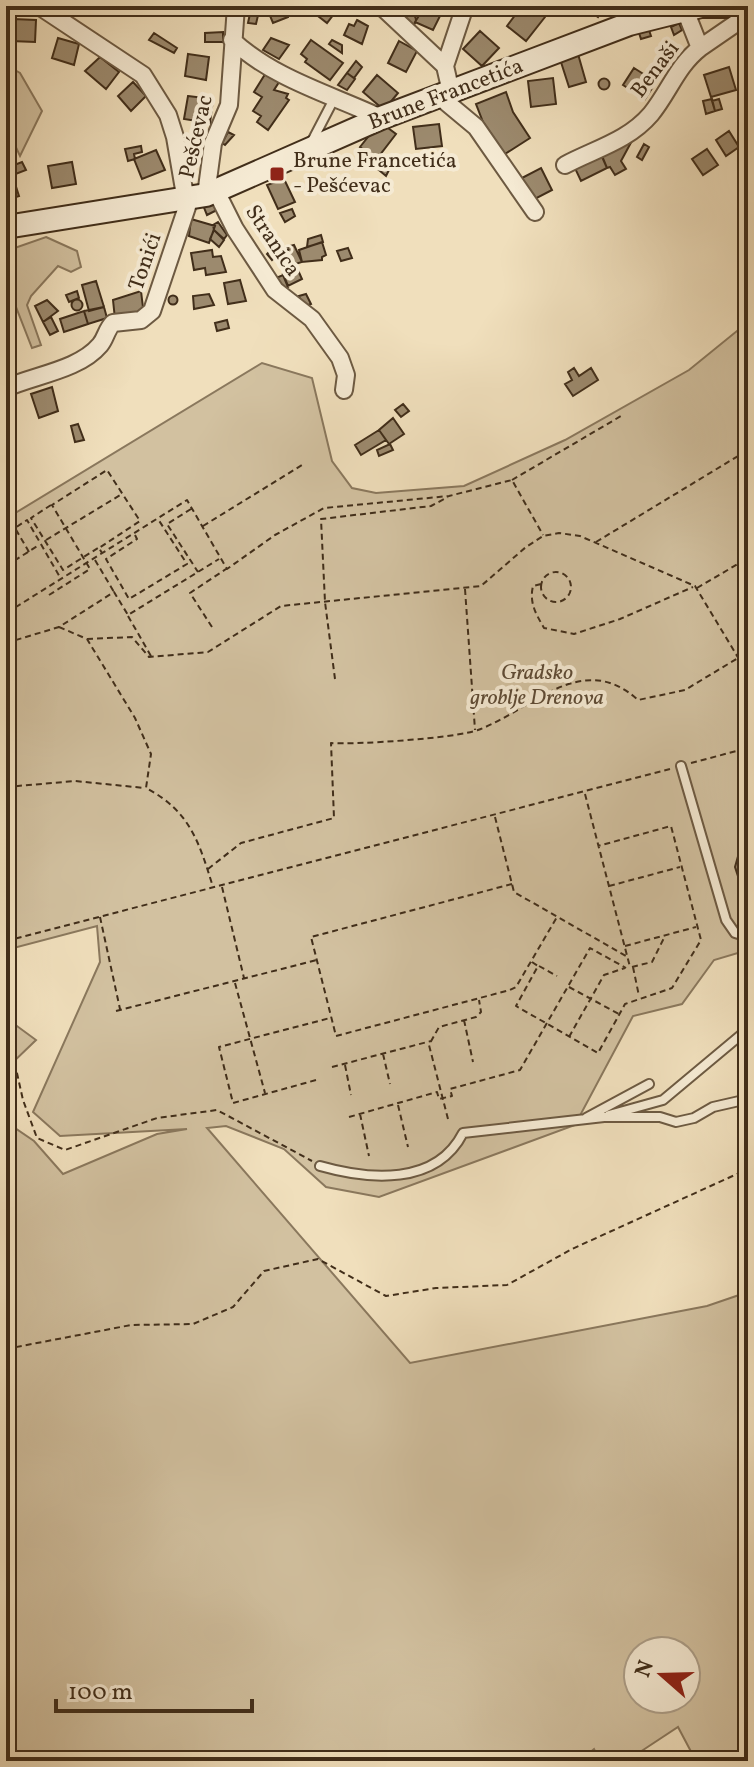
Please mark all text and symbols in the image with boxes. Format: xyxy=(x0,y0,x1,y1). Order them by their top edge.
street label: Benaši xyxy=(624,35,688,105)
street label: Brune Francetića xyxy=(364,51,528,139)
street label: Pešćevac xyxy=(172,92,222,182)
place label: Brune Francetića - Pešćevac xyxy=(293,146,457,202)
marker: Brune Francetića - Pešćevac xyxy=(268,165,286,183)
street label: Stranica xyxy=(237,199,307,283)
street label: Tonići xyxy=(122,229,170,295)
park label: Gradsko groblje Drenova xyxy=(469,658,604,714)
north arrow xyxy=(622,1635,702,1715)
text: N xyxy=(628,1656,663,1682)
scale bar xyxy=(56,1663,252,1713)
text: 100 m xyxy=(68,1676,133,1710)

